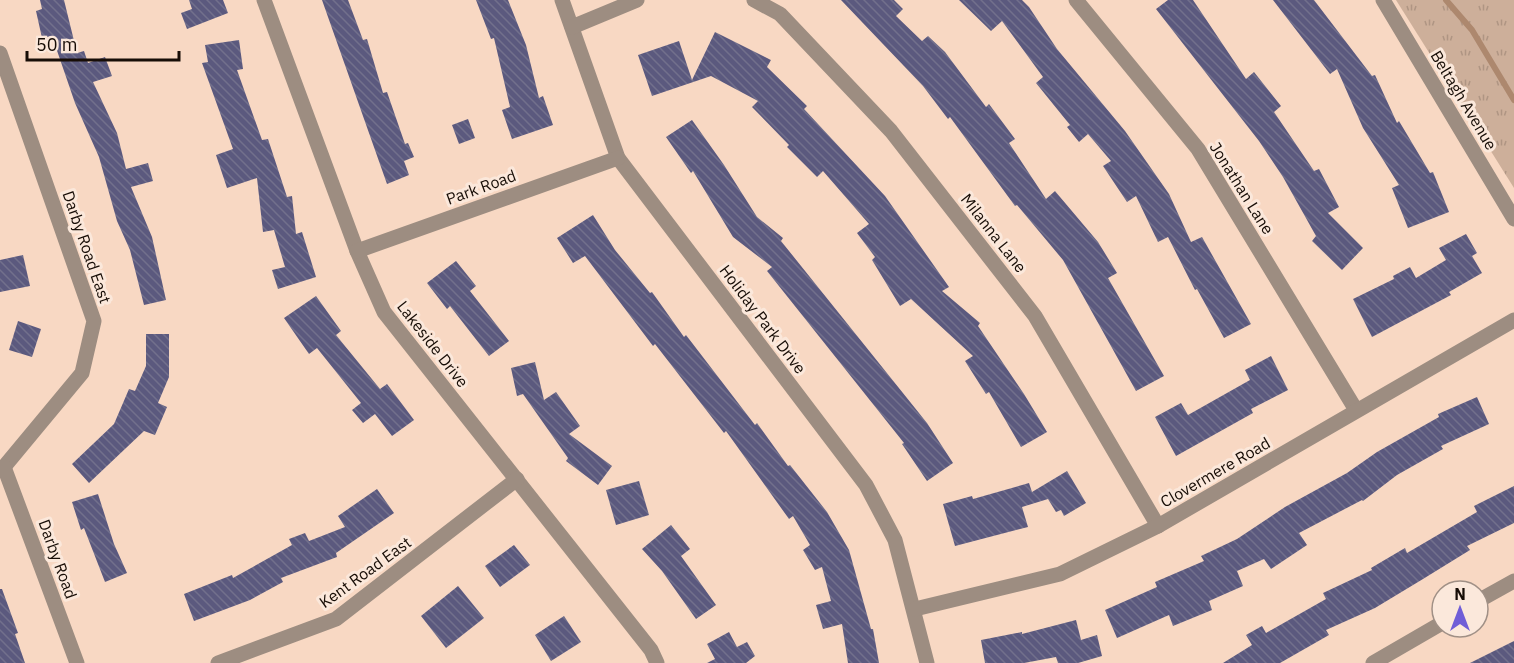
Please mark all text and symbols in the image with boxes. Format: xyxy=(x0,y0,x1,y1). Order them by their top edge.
scale bar xyxy=(27,24,178,62)
text: 50 m xyxy=(36,33,78,56)
street label: Beltagh Avenue xyxy=(1426,47,1502,154)
street label: Jonathan Lane xyxy=(1206,138,1278,238)
street label: Park Road xyxy=(443,165,519,209)
street label: Darby Road East xyxy=(58,188,116,306)
street label: Milanna Lane xyxy=(957,189,1031,277)
street label: Holiday Park Drive xyxy=(715,260,811,378)
street label: Lakeside Drive xyxy=(393,297,473,391)
street label: Clovermere Road xyxy=(1157,432,1273,512)
street label: Darby Road xyxy=(34,517,82,601)
street label: Kent Road East xyxy=(315,532,415,612)
north arrow xyxy=(1430,579,1490,639)
text: N xyxy=(1454,584,1466,604)

